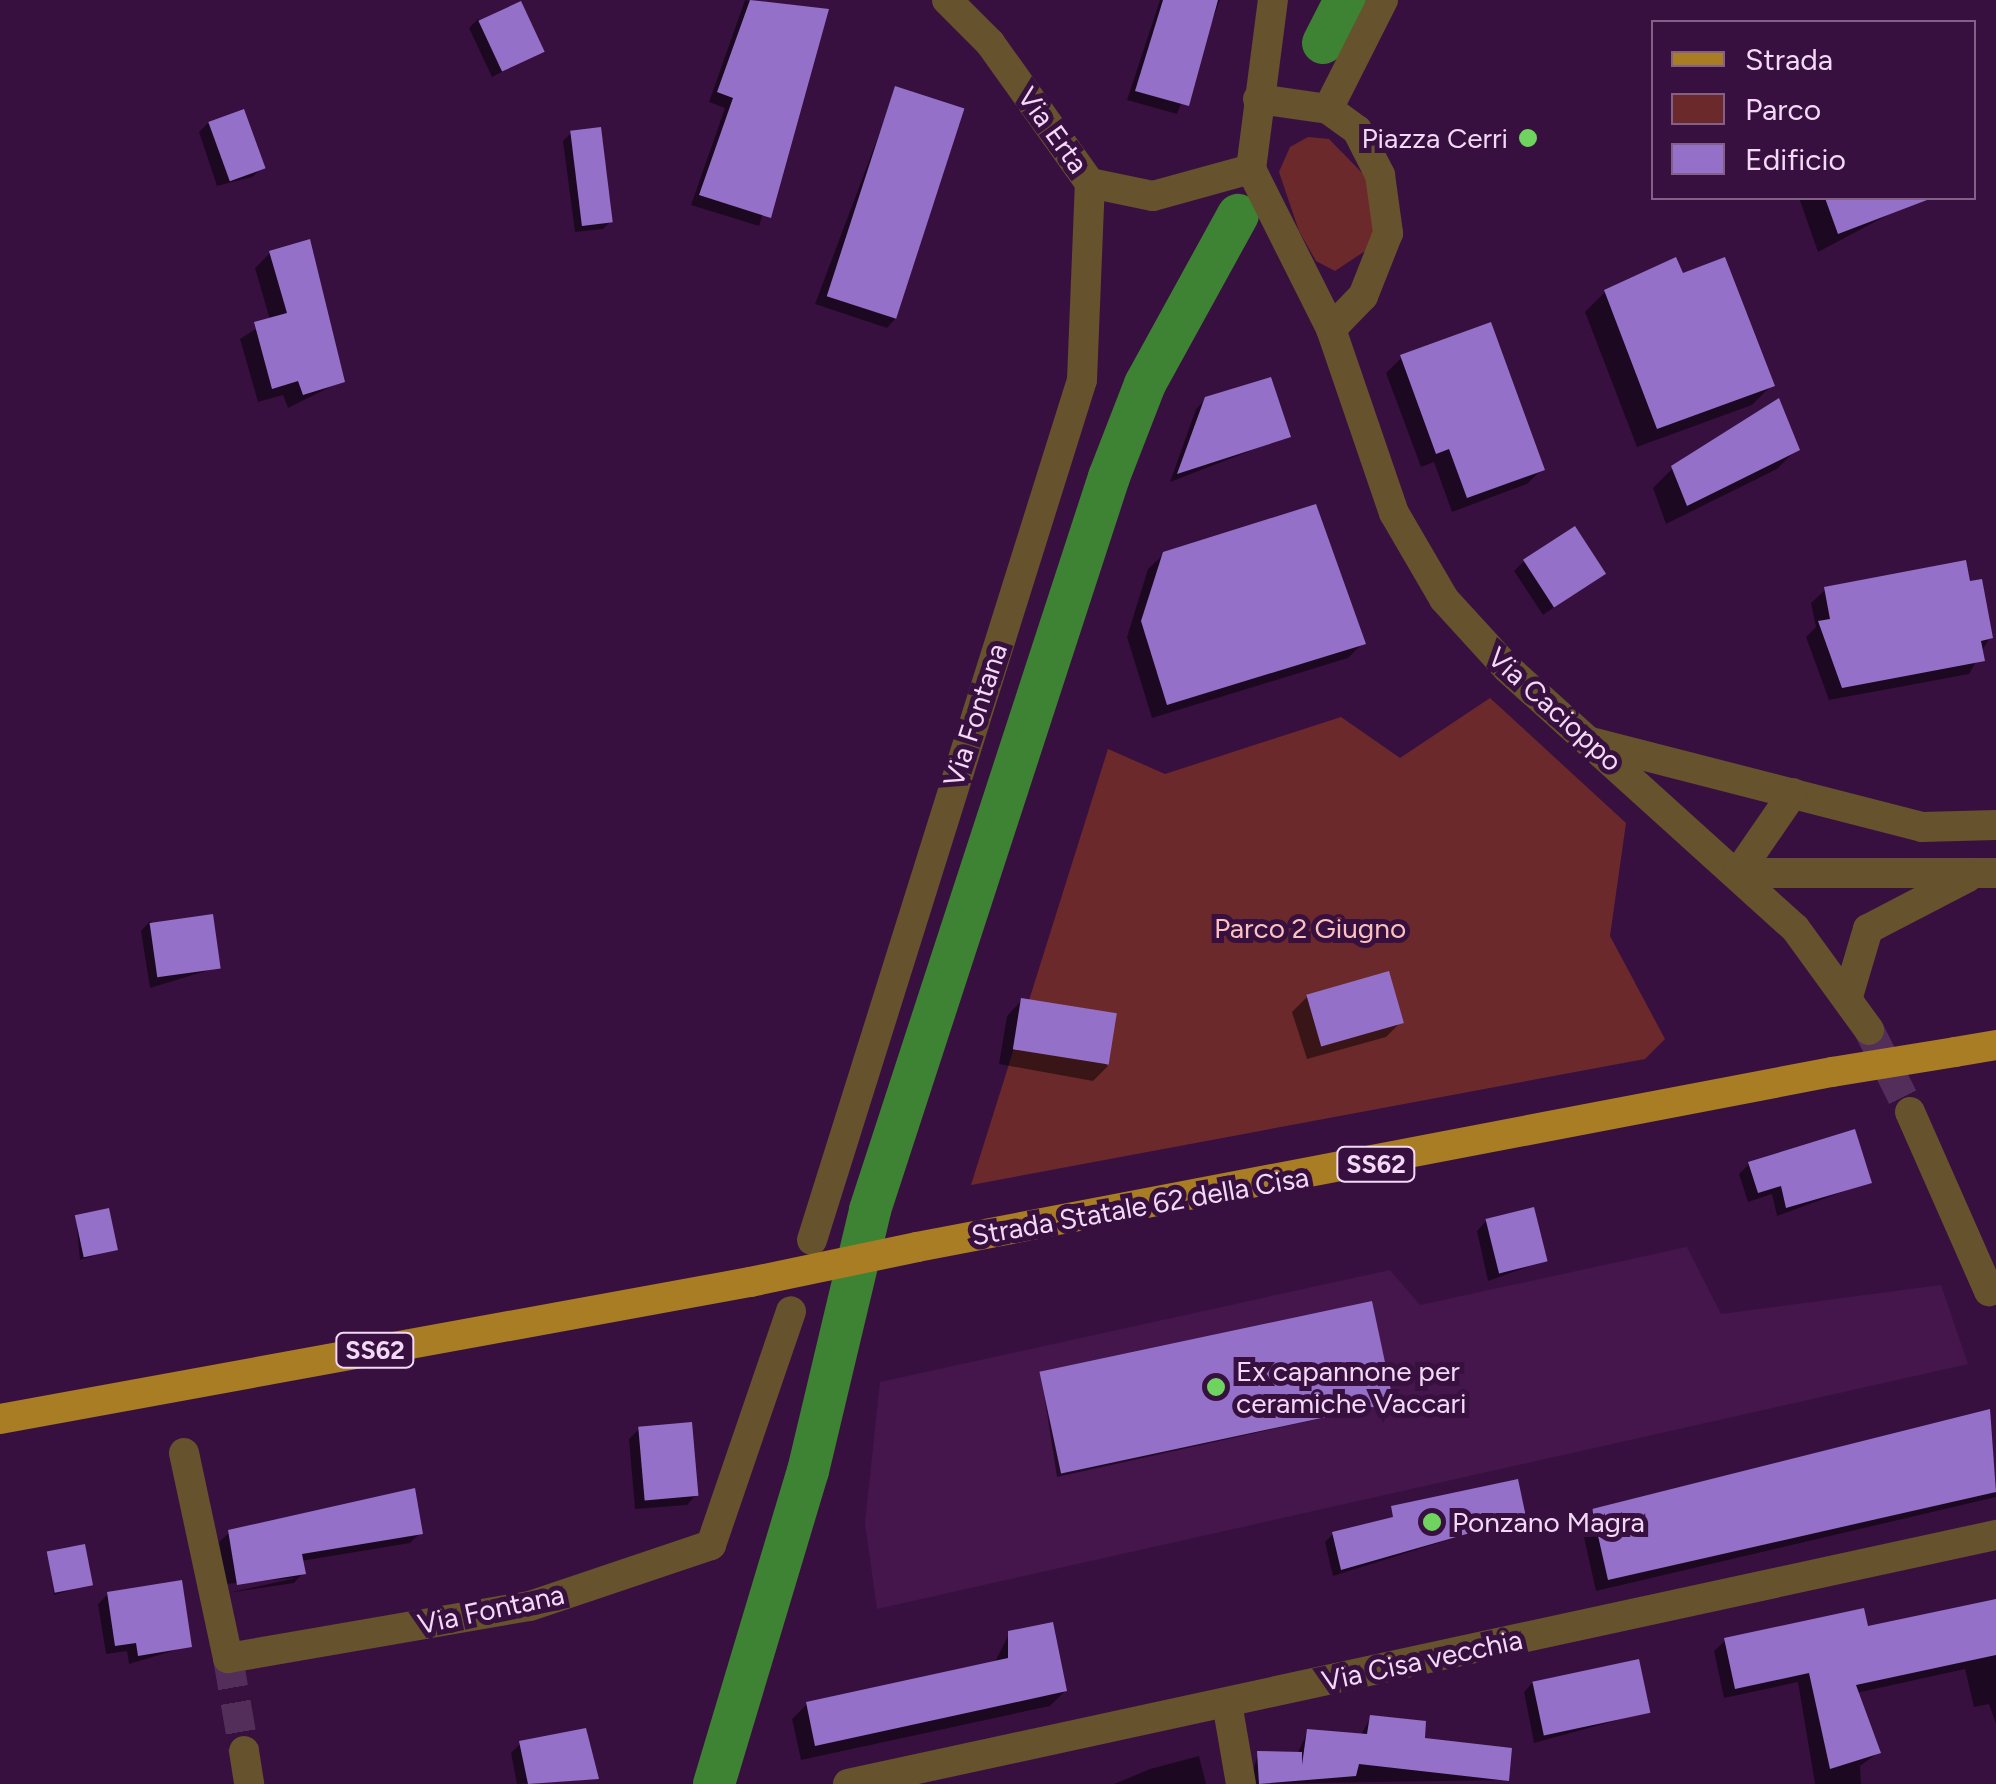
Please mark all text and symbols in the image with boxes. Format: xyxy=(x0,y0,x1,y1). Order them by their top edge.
legend xyxy=(1651,20,1976,200)
text: Strada xyxy=(1745,41,1833,78)
street label: Via Erta xyxy=(1011,81,1095,179)
text: Parco xyxy=(1745,91,1821,128)
place label: Piazza Cerri xyxy=(1361,121,1508,155)
marker: Piazza Cerri xyxy=(1517,127,1539,149)
text: Edificio xyxy=(1745,141,1846,178)
street label: Via Fontana xyxy=(936,639,1014,791)
street label: Via Cacioppo xyxy=(1481,640,1629,778)
park label: Parco 2 Giugno xyxy=(1214,911,1406,945)
road number: SS62 xyxy=(1336,1144,1416,1184)
street label: Strada Statale 62 della Cisa xyxy=(969,1160,1311,1252)
road number: SS62 xyxy=(335,1330,415,1370)
place label: Ex capannone per ceramiche Vaccari xyxy=(1236,1354,1467,1420)
marker: Ex capannone per ceramiche Vaccari xyxy=(1205,1376,1227,1398)
place label: Ponzano Magra xyxy=(1452,1505,1645,1539)
marker: Ponzano Magra xyxy=(1421,1511,1443,1533)
street label: Via Fontana xyxy=(415,1577,567,1641)
street label: Via Cisa vecchia xyxy=(1319,1622,1525,1698)

